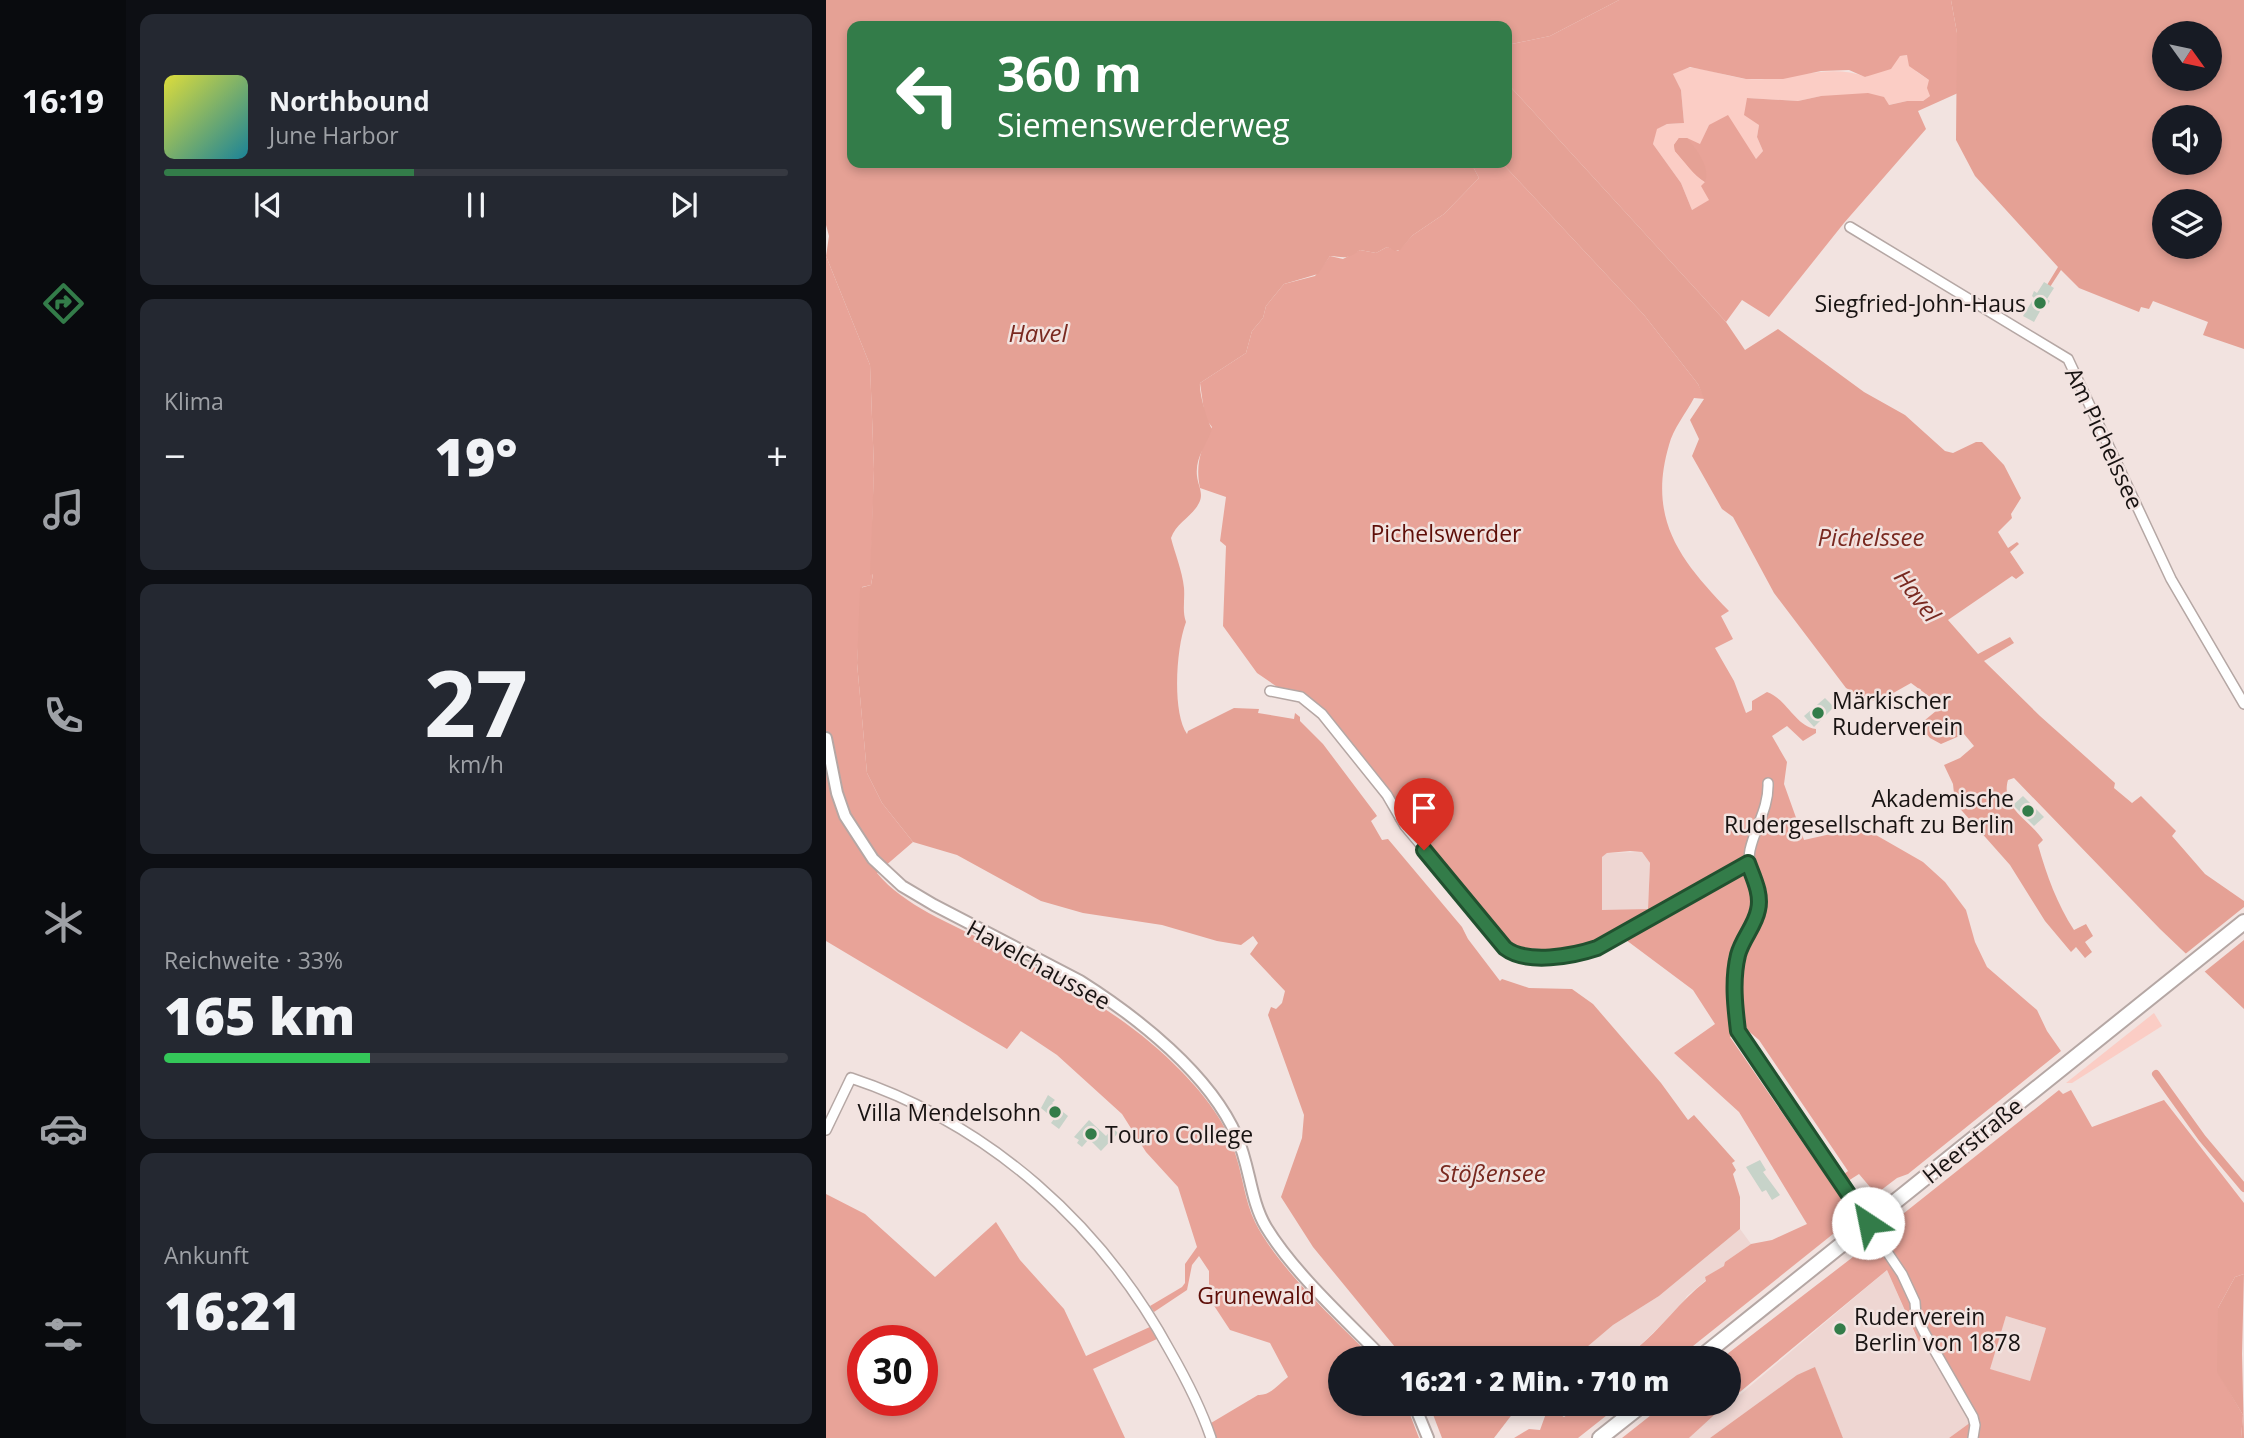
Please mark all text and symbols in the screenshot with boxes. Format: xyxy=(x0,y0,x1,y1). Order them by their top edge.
north arrow xyxy=(2152,21,2222,91)
map controls xyxy=(2152,21,2222,259)
text: 360 m xyxy=(997,40,1142,106)
icon: left xyxy=(882,49,973,140)
text: 16:19 xyxy=(22,79,104,122)
text: Northbound xyxy=(269,83,430,119)
text: Siemenswerderweg xyxy=(997,103,1290,146)
button: sound xyxy=(2152,105,2222,175)
text: June Harbor xyxy=(269,119,399,151)
icon: previous xyxy=(249,186,287,224)
icon: pause xyxy=(457,186,495,224)
icon: next xyxy=(665,186,703,224)
button: layers xyxy=(2152,189,2222,259)
icon: directions xyxy=(39,279,88,328)
place label: Siegfried-John-Haus xyxy=(1814,287,2026,319)
marker: Siegfried-John-Haus xyxy=(2032,295,2048,311)
water label: Havel xyxy=(1009,316,1068,349)
street label: Am Pichelssee xyxy=(2058,362,2152,514)
text: Klima xyxy=(164,385,224,417)
text: 19° xyxy=(435,420,517,491)
text: − xyxy=(164,429,186,481)
text: + xyxy=(766,429,788,481)
icon: music xyxy=(39,485,88,534)
park label: Pichelswerder xyxy=(1371,517,1522,549)
water label: Pichelssee xyxy=(1818,520,1925,553)
water label: Havel xyxy=(1887,562,1949,629)
text: 27 xyxy=(424,640,528,764)
place label: Märkischer Ruderverein xyxy=(1832,684,1963,742)
icon: phone xyxy=(39,691,88,740)
marker: Märkischer Ruderverein xyxy=(1810,705,1826,721)
text: km/h xyxy=(448,748,504,780)
pin xyxy=(1394,778,1454,850)
place label: Akademische Rudergesellschaft zu Berlin xyxy=(1724,782,2014,840)
icon: arrive xyxy=(1405,789,1443,827)
marker: Akademische Rudergesellschaft zu Berlin xyxy=(2020,803,2036,819)
icon: climate xyxy=(39,898,88,947)
street label: Havelchaussee xyxy=(961,911,1117,1017)
text: Reichweite · 33% xyxy=(164,944,343,976)
text: 165 km xyxy=(164,979,355,1050)
street label: Heerstraße xyxy=(1915,1090,2029,1190)
place label: Villa Mendelsohn xyxy=(858,1096,1041,1128)
icon: car xyxy=(39,1104,88,1153)
marker: Villa Mendelsohn xyxy=(1047,1104,1063,1120)
place label: Touro College xyxy=(1105,1118,1253,1150)
marker: Touro College xyxy=(1083,1126,1099,1142)
water label: Stößensee xyxy=(1438,1156,1546,1189)
position arrow xyxy=(1831,1186,1905,1260)
text: Ankunft xyxy=(164,1239,249,1271)
text: 16:21 xyxy=(164,1274,301,1345)
park label: Grunewald xyxy=(1197,1279,1315,1311)
place label: Ruderverein Berlin von 1878 xyxy=(1854,1300,2021,1358)
icon: filters xyxy=(39,1310,88,1359)
marker: Ruderverein Berlin von 1878 xyxy=(1832,1321,1848,1337)
speed limit sign: 30 xyxy=(847,1325,938,1416)
text: 16:21 · 2 Min. · 710 m xyxy=(1400,1363,1669,1399)

